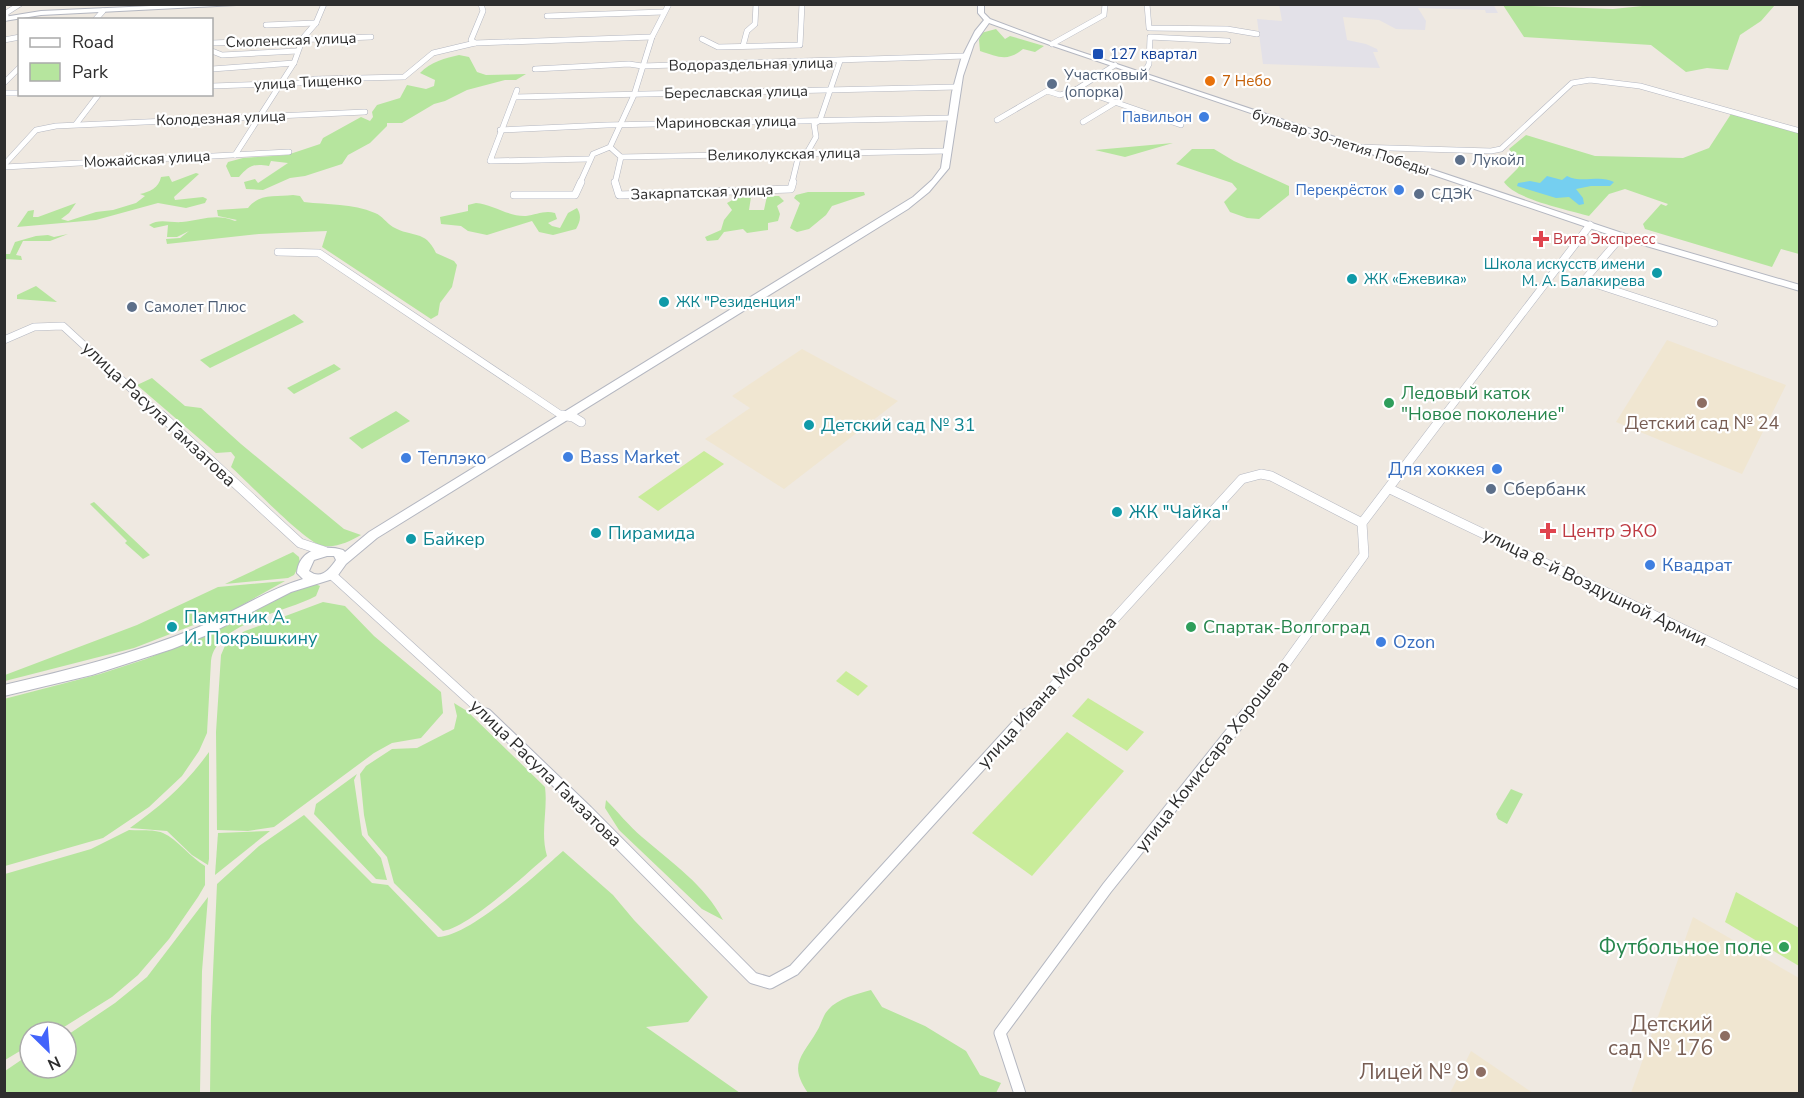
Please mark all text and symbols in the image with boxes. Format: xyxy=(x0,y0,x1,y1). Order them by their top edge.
legend xyxy=(18,18,213,96)
street label: Смоленская улица xyxy=(225,28,357,52)
text: Road xyxy=(72,30,114,54)
place label: 127 квартал xyxy=(1110,44,1197,64)
marker: 127 квартал xyxy=(1091,47,1105,61)
street label: Водораздельная улица xyxy=(668,53,834,75)
text: Park xyxy=(72,60,109,84)
place label: Участковый (опорка) xyxy=(1063,65,1148,102)
street label: улица Тищенко xyxy=(254,69,362,95)
place label: 7 Небо xyxy=(1222,71,1271,91)
marker: 7 Небо xyxy=(1203,74,1217,88)
marker: Участковый (опорка) xyxy=(1045,77,1059,91)
street label: Береславская улица xyxy=(664,81,808,103)
street label: бульвар 30-летия Победы xyxy=(1250,104,1432,180)
street label: Колодезная улица xyxy=(156,106,286,130)
place label: Павильон xyxy=(1122,107,1192,127)
marker: Павильон xyxy=(1197,110,1211,124)
street label: Мариновская улица xyxy=(655,111,797,133)
street label: Великолукская улица xyxy=(707,143,861,165)
street label: Можайская улица xyxy=(83,146,211,172)
place label: Лукойл xyxy=(1472,150,1525,170)
marker: Лукойл xyxy=(1453,153,1467,167)
street label: Закарпатская улица xyxy=(630,180,774,204)
place label: Перекрёсток xyxy=(1295,180,1387,200)
marker: Перекрёсток xyxy=(1392,183,1406,197)
place label: СДЭК xyxy=(1431,184,1473,204)
marker: СДЭК xyxy=(1412,187,1426,201)
place label: Вита Экспресс xyxy=(1553,229,1656,249)
marker: Вита Экспресс xyxy=(1534,232,1548,246)
place label: Школа искусств имени М. А. Балакирева xyxy=(1484,254,1645,291)
marker: Школа искусств имени М. А. Балакирева xyxy=(1650,266,1664,280)
place label: ЖК «Ежевика» xyxy=(1364,269,1467,289)
marker: ЖК «Ежевика» xyxy=(1345,272,1359,286)
place label: ЖК "Резиденция" xyxy=(676,292,801,312)
marker: ЖК "Резиденция" xyxy=(657,295,671,309)
place label: Самолет Плюс xyxy=(144,297,246,317)
marker: Самолет Плюс xyxy=(125,300,139,314)
street label: улица Расула Гамзатова xyxy=(77,336,241,492)
place label: Ледовый каток "Новое поколение" xyxy=(1401,381,1564,426)
marker: Ледовый каток "Новое поколение" xyxy=(1382,396,1396,410)
marker: Детский сад № 24 xyxy=(1695,396,1709,410)
place label: Детский сад № 24 xyxy=(1625,411,1779,435)
place label: Детский сад № 31 xyxy=(821,413,976,437)
marker: Детский сад № 31 xyxy=(802,418,816,432)
place label: Bass Market xyxy=(580,445,680,469)
place label: Теплэко xyxy=(418,446,487,470)
marker: Bass Market xyxy=(561,450,575,464)
marker: Теплэко xyxy=(399,451,413,465)
place label: Для хоккея xyxy=(1388,457,1485,481)
marker: Для хоккея xyxy=(1490,462,1504,476)
place label: Сбербанк xyxy=(1503,477,1586,501)
marker: Сбербанк xyxy=(1484,482,1498,496)
place label: ЖК "Чайка" xyxy=(1129,500,1228,524)
marker: ЖК "Чайка" xyxy=(1110,505,1124,519)
place label: Центр ЭКО xyxy=(1562,519,1657,543)
place label: Пирамида xyxy=(608,521,695,545)
street label: улица 8-й Воздушной Армии xyxy=(1479,522,1711,652)
marker: Центр ЭКО xyxy=(1539,522,1557,540)
marker: Пирамида xyxy=(589,526,603,540)
place label: Байкер xyxy=(423,527,485,551)
marker: Байкер xyxy=(404,532,418,546)
place label: Квадрат xyxy=(1662,553,1732,577)
marker: Квадрат xyxy=(1643,558,1657,572)
place label: Памятник А. И. Покрышкину xyxy=(184,605,318,650)
street label: улица Ивана Морозова xyxy=(972,611,1122,773)
place label: Спартак-Волгоград xyxy=(1203,615,1371,639)
marker: Памятник А. И. Покрышкину xyxy=(165,620,179,634)
marker: Спартак-Волгоград xyxy=(1184,620,1198,634)
place label: Ozon xyxy=(1393,630,1435,654)
marker: Ozon xyxy=(1374,635,1388,649)
street label: улица Комиссара Хорошева xyxy=(1130,655,1294,857)
street label: улица Расула Гамзатова xyxy=(465,694,627,852)
place label: Футбольное поле xyxy=(1599,933,1772,961)
marker: Футбольное поле xyxy=(1777,940,1791,954)
place label: Детский сад № 176 xyxy=(1608,1010,1713,1062)
north arrow xyxy=(18,1020,78,1080)
marker: Детский сад № 176 xyxy=(1718,1029,1732,1043)
text: N xyxy=(44,1050,64,1075)
place label: Лицей № 9 xyxy=(1359,1058,1469,1086)
marker: Лицей № 9 xyxy=(1474,1065,1488,1079)

